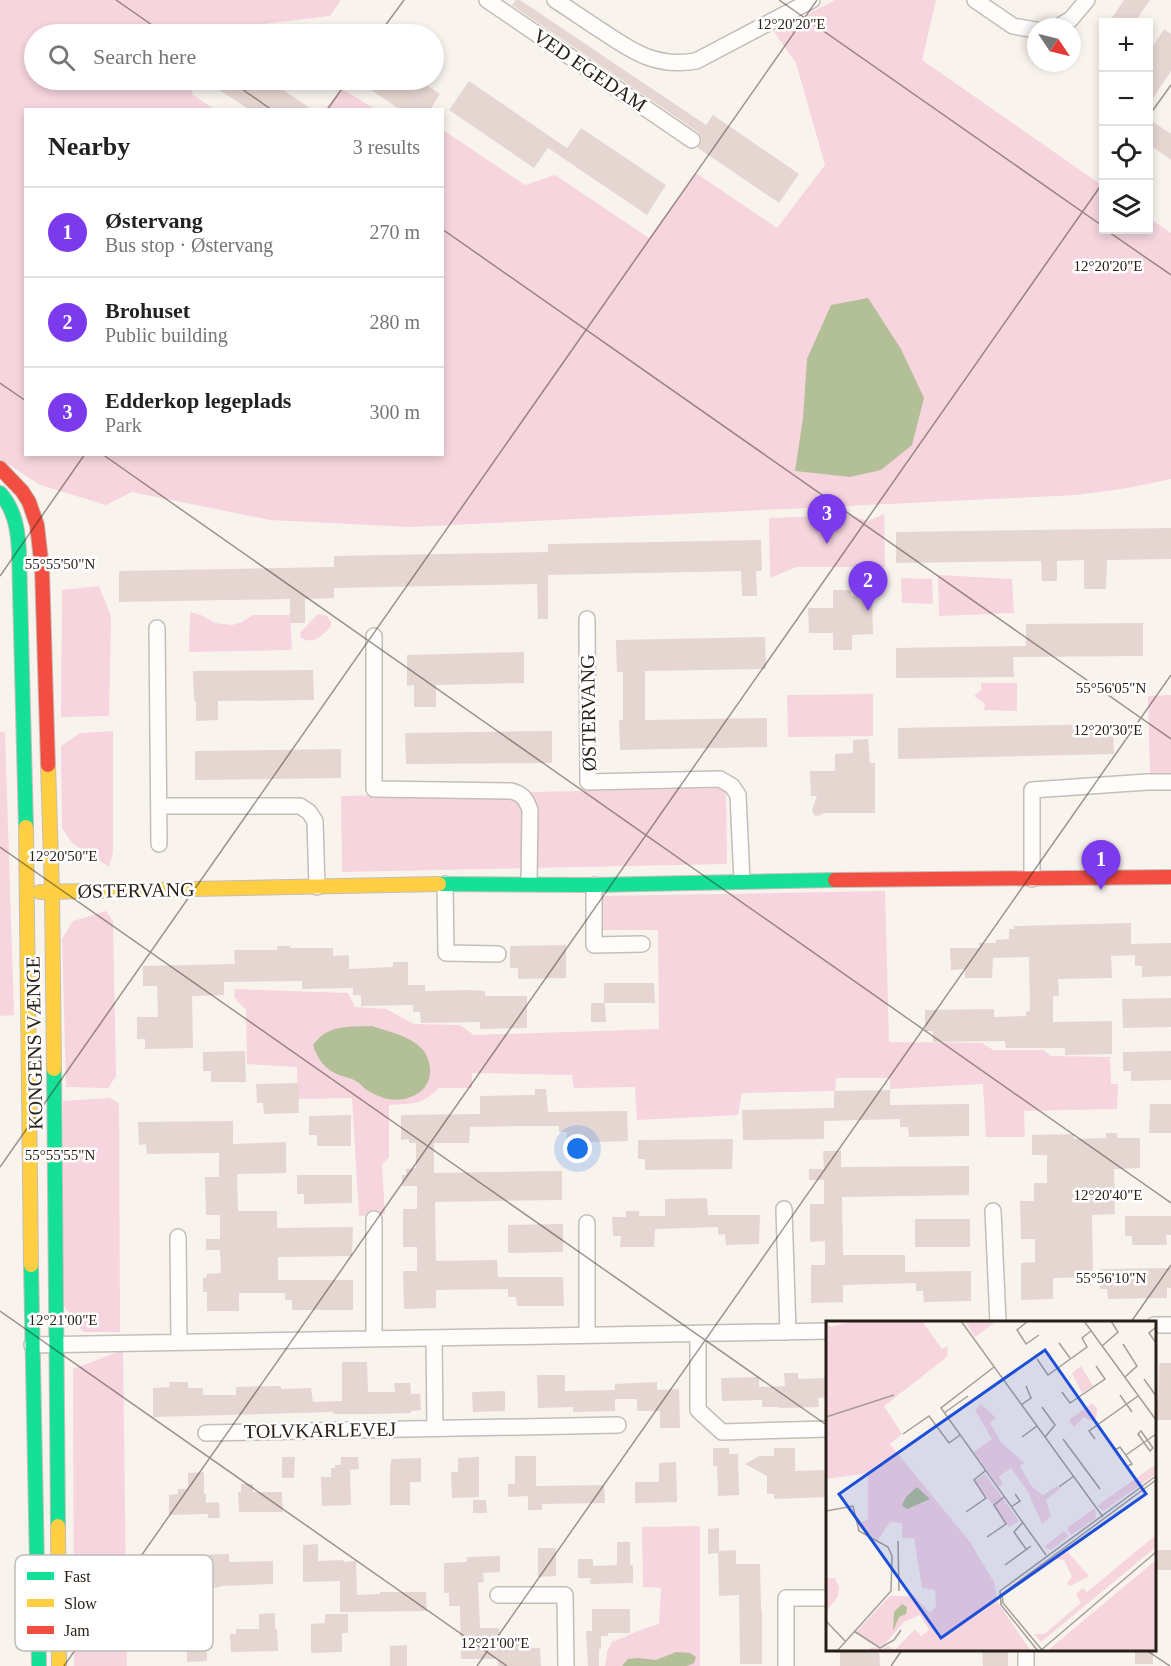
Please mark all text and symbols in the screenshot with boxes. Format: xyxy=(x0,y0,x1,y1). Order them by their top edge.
text: 12°20'20"E xyxy=(757,16,826,32)
north arrow xyxy=(1027,18,1081,72)
map controls xyxy=(1099,18,1153,234)
button: + xyxy=(1099,18,1153,72)
search box xyxy=(24,24,444,90)
street label: VED EGEDAM xyxy=(529,24,651,116)
icon: search xyxy=(45,41,78,74)
text: Search here xyxy=(93,44,196,69)
button: − xyxy=(1099,72,1153,126)
button: locate xyxy=(1099,126,1153,180)
text: Nearby xyxy=(48,132,130,161)
text: 3 results xyxy=(353,136,420,158)
button: layers xyxy=(1099,180,1153,234)
text: Østervang xyxy=(105,208,203,233)
text: 1 xyxy=(63,221,73,243)
text: 270 m xyxy=(369,221,420,243)
text: Bus stop · Østervang xyxy=(105,234,273,256)
text: 12°20'20"E xyxy=(1074,258,1143,274)
text: Brohuset xyxy=(105,298,190,323)
text: 2 xyxy=(63,311,73,333)
text: 280 m xyxy=(369,311,420,333)
text: Public building xyxy=(105,324,228,346)
text: Edderkop legeplads xyxy=(105,388,291,413)
text: 3 xyxy=(63,401,73,423)
text: 300 m xyxy=(369,401,420,423)
text: Park xyxy=(105,414,142,436)
pin: 3 xyxy=(808,494,846,544)
text: 55°55'50"N xyxy=(25,556,95,572)
pin: 2 xyxy=(848,562,888,611)
street label: ØSTERVANG xyxy=(576,654,600,772)
text: 55°56'05"N xyxy=(1076,680,1146,696)
text: 12°20'30"E xyxy=(1074,722,1143,738)
pin: 1 xyxy=(1082,840,1120,890)
text: 12°20'50"E xyxy=(29,848,98,864)
street label: ØSTERVANG xyxy=(77,878,195,902)
street label: KONGENS VÆNGE xyxy=(21,956,47,1130)
your location xyxy=(563,1134,592,1163)
text: 55°55'55"N xyxy=(25,1147,95,1163)
text: 12°20'40"E xyxy=(1074,1187,1143,1203)
text: 55°56'10"N xyxy=(1076,1270,1146,1286)
text: 12°21'00"E xyxy=(29,1312,98,1328)
inset map xyxy=(826,1321,1156,1651)
street label: TOLVKARLEVEJ xyxy=(244,1418,397,1442)
legend xyxy=(15,1555,213,1651)
text: Fast xyxy=(64,1568,91,1585)
text: Slow xyxy=(64,1595,97,1612)
text: Jam xyxy=(64,1622,90,1639)
text: 12°21'00"E xyxy=(461,1635,530,1651)

